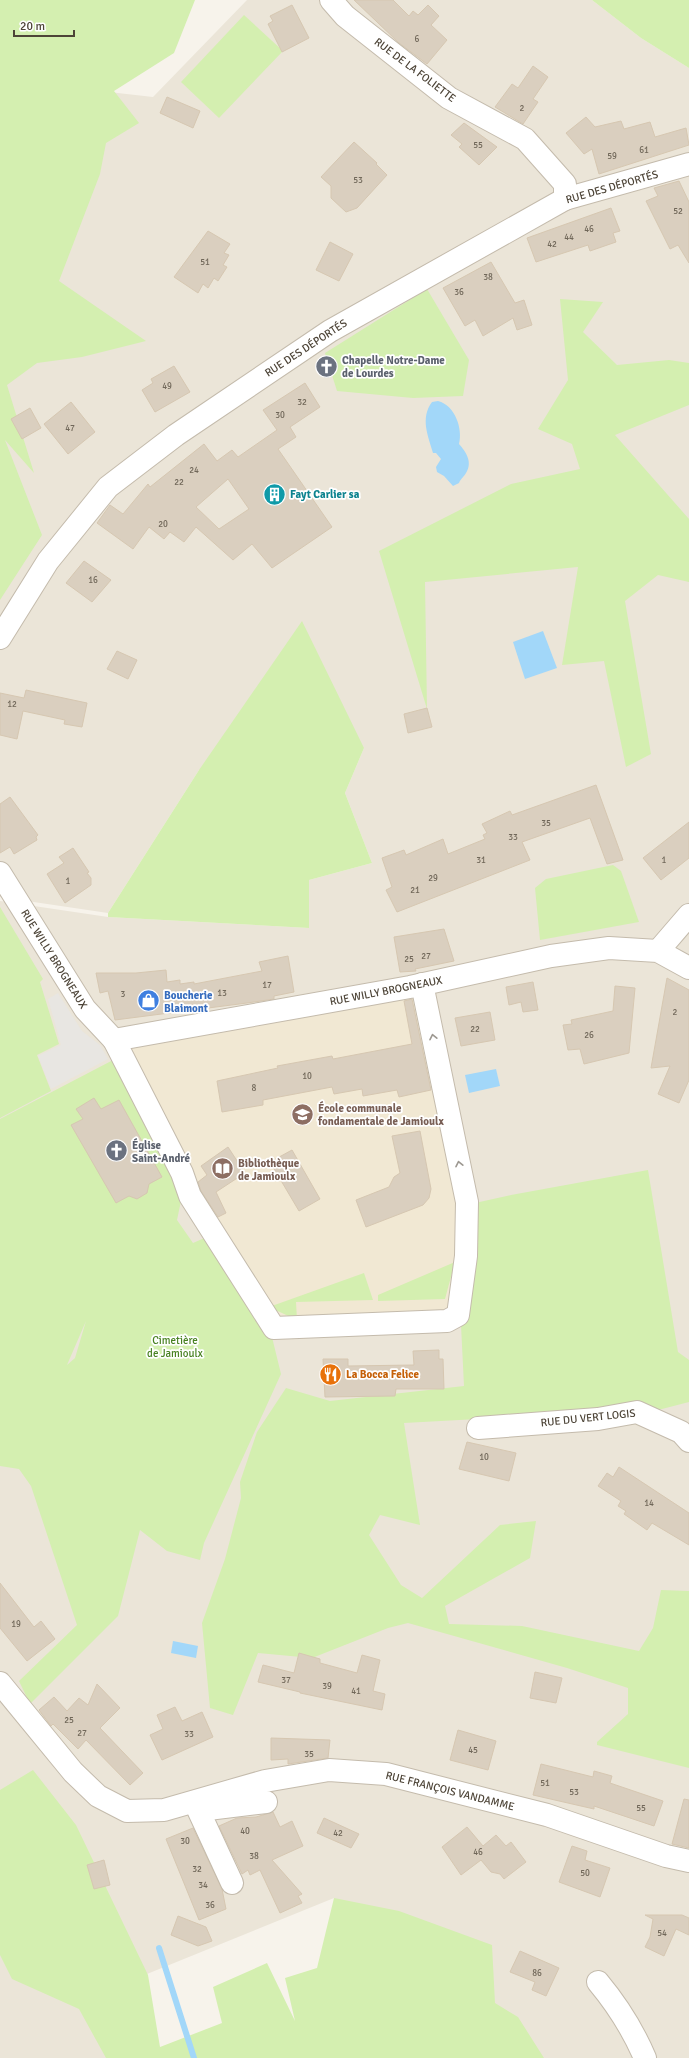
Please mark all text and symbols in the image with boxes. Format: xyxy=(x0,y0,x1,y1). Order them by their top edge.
scale bar xyxy=(14,12,74,38)
text: 20 m xyxy=(20,19,45,34)
house number: 6 xyxy=(415,34,420,45)
street label: RUE DE LA FOLIETTE xyxy=(372,35,458,105)
house number: 2 xyxy=(520,103,525,114)
house number: 55 xyxy=(473,140,483,151)
house number: 61 xyxy=(639,145,649,156)
house number: 59 xyxy=(607,151,617,162)
street label: RUE DES DÉPORTÉS xyxy=(564,167,660,206)
house number: 53 xyxy=(353,175,363,186)
house number: 52 xyxy=(673,206,683,217)
house number: 46 xyxy=(584,224,594,235)
house number: 44 xyxy=(564,232,574,243)
house number: 42 xyxy=(547,239,557,250)
house number: 51 xyxy=(200,257,210,268)
house number: 38 xyxy=(483,272,493,283)
house number: 36 xyxy=(454,287,464,298)
street label: RUE DES DÉPORTÉS xyxy=(262,316,350,379)
church icon: Chapelle Notre-Dame de Lourdes xyxy=(313,353,339,379)
place label: Chapelle Notre-Dame de Lourdes xyxy=(342,354,445,380)
house number: 49 xyxy=(162,381,172,392)
house number: 32 xyxy=(297,397,307,408)
house number: 30 xyxy=(275,410,285,421)
house number: 47 xyxy=(65,423,75,434)
house number: 24 xyxy=(189,465,199,476)
house number: 22 xyxy=(174,477,184,488)
building icon: Fayt Carlier sa xyxy=(261,481,287,507)
place label: Fayt Carlier sa xyxy=(290,488,360,501)
house number: 20 xyxy=(158,519,168,530)
house number: 16 xyxy=(88,575,98,586)
house number: 12 xyxy=(7,699,17,710)
house number: 35 xyxy=(541,818,551,829)
house number: 33 xyxy=(508,832,518,843)
house number: 31 xyxy=(476,855,486,866)
house number: 1 xyxy=(662,855,667,866)
house number: 29 xyxy=(428,873,438,884)
house number: 1 xyxy=(66,876,71,887)
house number: 21 xyxy=(410,885,420,896)
street label: RUE WILLY BROGNEAUX xyxy=(18,907,90,1011)
house number: 27 xyxy=(421,951,431,962)
house number: 25 xyxy=(404,954,414,965)
street label: RUE WILLY BROGNEAUX xyxy=(329,974,444,1008)
house number: 17 xyxy=(262,980,272,991)
shop icon: Boucherie Blaimont xyxy=(136,988,162,1014)
house number: 13 xyxy=(217,988,227,999)
house number: 3 xyxy=(121,989,126,1000)
place label: Boucherie Blaimont xyxy=(164,989,213,1015)
house number: 2 xyxy=(673,1007,678,1018)
house number: 22 xyxy=(470,1024,480,1035)
house number: 26 xyxy=(584,1030,594,1041)
one-way arrow xyxy=(429,1034,437,1040)
house number: 10 xyxy=(302,1071,312,1082)
house number: 8 xyxy=(252,1083,257,1094)
school or university icon: École communale fondamentale de Jamioulx xyxy=(289,1101,315,1127)
place label: École communale fondamentale de Jamioulx xyxy=(317,1101,445,1128)
church icon: Église Saint-André xyxy=(103,1138,129,1164)
place label: Église Saint-André xyxy=(132,1138,191,1165)
library icon: Bibliothèque de Jamioulx xyxy=(210,1156,236,1182)
place label: Bibliothèque de Jamioulx xyxy=(238,1157,300,1183)
one-way arrow xyxy=(455,1161,463,1167)
park label: Cimetière de Jamioulx xyxy=(147,1334,203,1360)
restaurant icon: La Bocca Felice xyxy=(318,1361,344,1387)
place label: La Bocca Felice xyxy=(346,1368,419,1381)
street label: RUE DU VERT LOGIS xyxy=(540,1407,636,1429)
house number: 10 xyxy=(479,1452,489,1463)
house number: 14 xyxy=(644,1498,654,1509)
house number: 19 xyxy=(11,1619,21,1630)
house number: 37 xyxy=(281,1675,291,1686)
house number: 39 xyxy=(322,1681,332,1692)
house number: 41 xyxy=(351,1686,361,1697)
house number: 25 xyxy=(64,1715,74,1726)
house number: 27 xyxy=(77,1728,87,1739)
house number: 33 xyxy=(184,1729,194,1740)
house number: 45 xyxy=(468,1745,478,1756)
house number: 35 xyxy=(304,1749,314,1760)
street label: RUE FRANÇOIS VANDAMME xyxy=(384,1769,516,1813)
house number: 51 xyxy=(540,1778,550,1789)
house number: 53 xyxy=(569,1787,579,1798)
house number: 55 xyxy=(636,1803,646,1814)
house number: 40 xyxy=(240,1826,250,1837)
house number: 42 xyxy=(333,1828,343,1839)
house number: 30 xyxy=(180,1836,190,1847)
house number: 46 xyxy=(473,1847,483,1858)
house number: 38 xyxy=(249,1851,259,1862)
house number: 32 xyxy=(192,1864,202,1875)
house number: 50 xyxy=(580,1868,590,1879)
house number: 34 xyxy=(198,1880,208,1891)
house number: 36 xyxy=(205,1900,215,1911)
house number: 54 xyxy=(657,1928,667,1939)
house number: 86 xyxy=(532,1968,542,1979)

